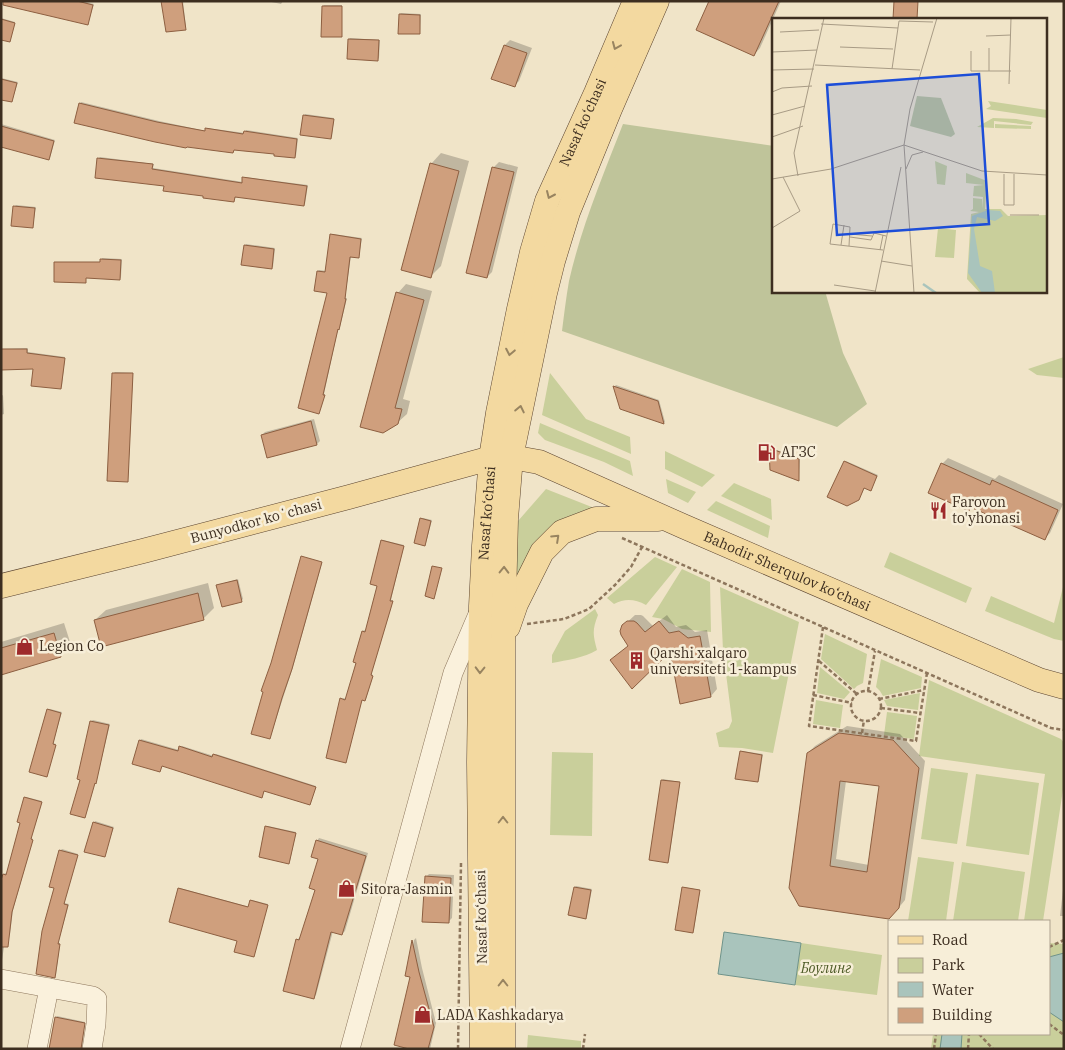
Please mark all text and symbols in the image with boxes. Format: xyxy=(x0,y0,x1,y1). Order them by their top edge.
inset map xyxy=(772,18,1048,292)
one-way arrow xyxy=(612,41,623,50)
street label: Nasaf ko‘chasi xyxy=(555,76,610,169)
one-way arrow xyxy=(546,190,557,199)
one-way arrow xyxy=(506,347,516,356)
one-way arrow xyxy=(515,404,525,413)
fuel station icon: АГЗС xyxy=(757,442,777,462)
place label: АГЗС xyxy=(781,443,816,461)
street label: Nasaf ko‘chasi xyxy=(474,465,499,561)
place label: Farovon to'yhonasi xyxy=(952,493,1020,527)
street label: Bunyodkor koʻchasi xyxy=(188,495,324,547)
restaurant icon: Farovon to'yhonasi xyxy=(928,500,948,520)
street label: Bahodir Sherqulov ko‘chasi xyxy=(701,527,873,615)
one-way arrow xyxy=(551,535,560,544)
one-way arrow xyxy=(499,566,510,574)
shop icon: Legion Co xyxy=(15,636,35,656)
place label: Legion Co xyxy=(39,637,104,655)
place label: Qarshi xalqaro universiteti 1-kampus xyxy=(650,644,797,678)
building icon: Qarshi xalqaro universiteti 1-kampus xyxy=(626,651,646,671)
one-way arrow xyxy=(475,666,486,674)
one-way arrow xyxy=(498,816,508,824)
street label: Nasaf ko‘chasi xyxy=(471,870,491,964)
shop icon: Sitora-Jasmin xyxy=(337,879,357,899)
place label: Sitora-Jasmin xyxy=(361,880,453,898)
legend xyxy=(888,920,1050,1035)
text: Road xyxy=(932,930,968,949)
text: Park xyxy=(932,955,965,974)
park label: Боулинг xyxy=(800,959,851,977)
one-way arrow xyxy=(498,978,508,986)
text: Water xyxy=(932,980,974,999)
shop icon: LADA Kashkadarya xyxy=(413,1005,433,1025)
text: Building xyxy=(932,1005,992,1024)
place label: LADA Kashkadarya xyxy=(437,1006,564,1024)

